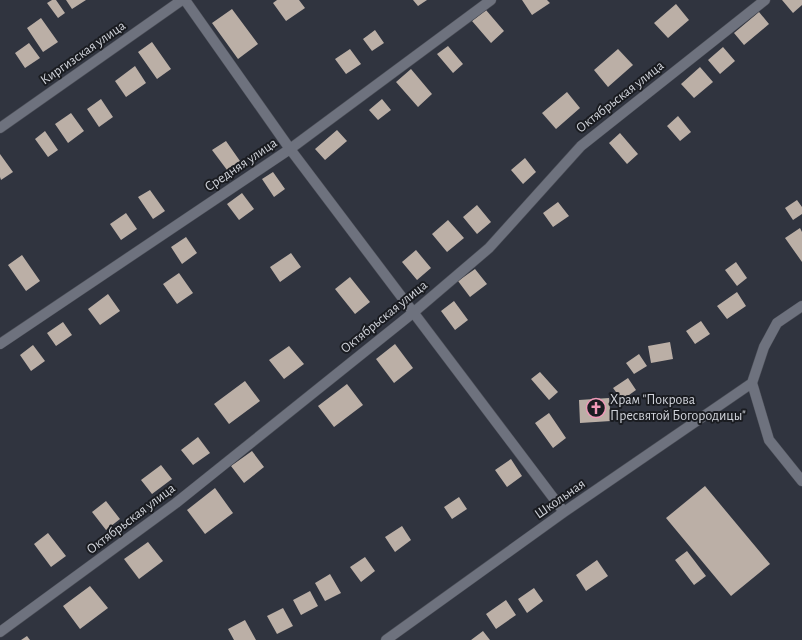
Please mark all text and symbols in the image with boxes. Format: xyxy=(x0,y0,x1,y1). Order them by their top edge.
street label: Киргизская улица xyxy=(38,18,129,88)
street label: Октябрьская улица xyxy=(573,58,667,135)
street label: Средняя улица xyxy=(202,135,280,194)
street label: Октябрьская улица xyxy=(338,277,430,356)
place label: Храм "Покрова Пресвятой Богородицы" xyxy=(610,393,746,423)
church icon: Храм "Покрова Пресвятой Богородицы" xyxy=(585,397,607,419)
street label: Школьная xyxy=(532,477,588,521)
street label: Октябрьская улица xyxy=(84,481,178,557)

